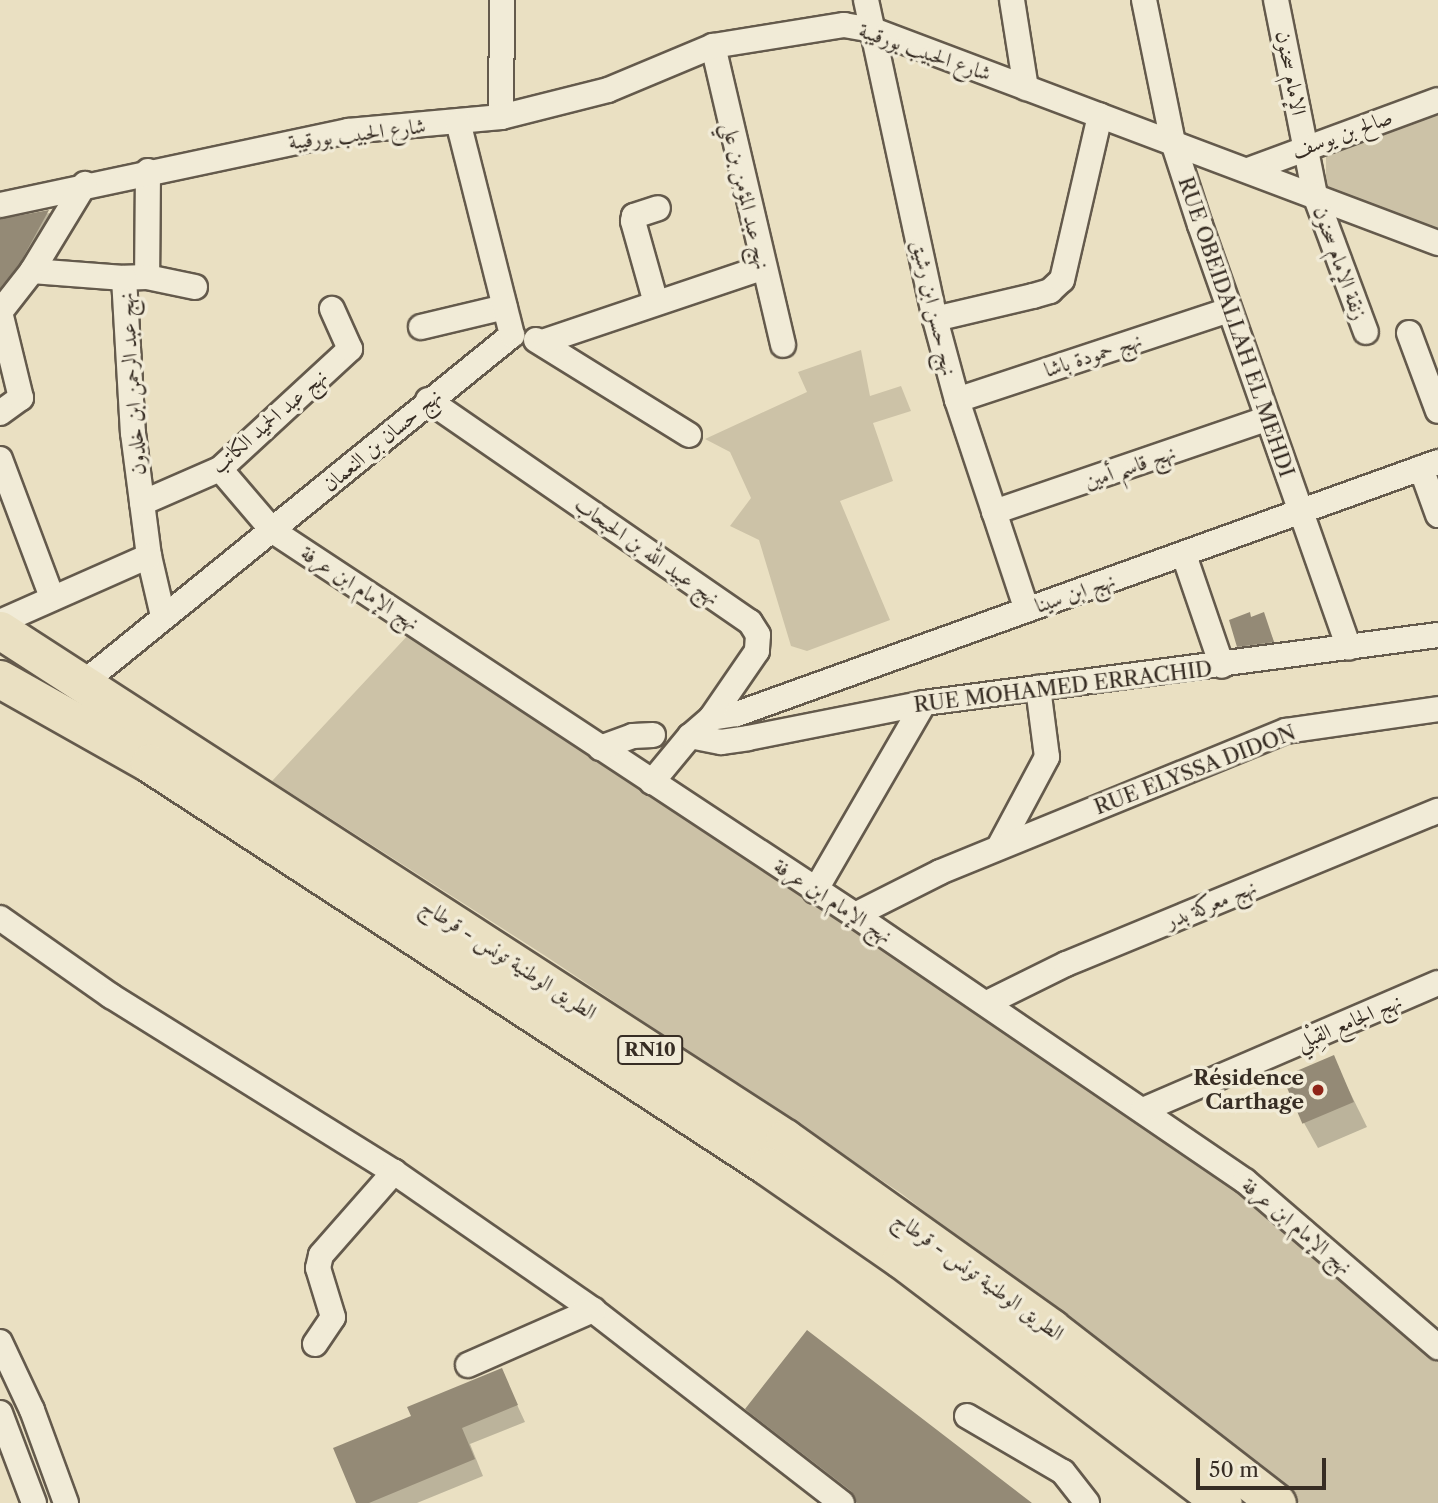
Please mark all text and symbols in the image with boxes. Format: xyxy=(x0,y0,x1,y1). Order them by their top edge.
street label: شارع الحبيب بورقيبة xyxy=(856,18,994,86)
street label: الإمام سحنون xyxy=(1271,29,1311,117)
street label: صالح بن يوسف xyxy=(1288,104,1396,164)
street label: شارع الحبيب بورقيبة xyxy=(287,113,427,155)
street label: نهج عبد المؤمن بن علي xyxy=(717,120,775,272)
street label: RUE OBEIDALLAH EL MEHDI xyxy=(1173,173,1299,481)
street label: زنقة الإمام سحنون xyxy=(1308,203,1372,323)
street label: نهج حسن ابن رشيق xyxy=(906,238,962,378)
street label: نهج عبد الرحمن ابن خلدون xyxy=(113,292,151,476)
street label: نهج حمودة باشا xyxy=(1041,327,1145,383)
street label: نهج عبد الحميد الكاتب xyxy=(206,364,332,478)
street label: نهج حسان بن النعمان xyxy=(318,383,446,497)
street label: نهج قاسم أمين xyxy=(1081,440,1179,494)
street label: نهج عبيد الله بن الحبحاب xyxy=(570,492,724,610)
street label: نهج الإمام ابن عرفة xyxy=(296,540,424,636)
street label: نهج ابن سينا xyxy=(1032,568,1118,618)
street label: RUE MOHAMED ERRACHID xyxy=(912,656,1214,718)
street label: RUE ELYSSA DIDON xyxy=(1090,720,1300,820)
street label: نهج الإمام ابن عرفة xyxy=(769,853,897,949)
street label: نهج معركة بدر xyxy=(1162,874,1260,934)
street label: الطريق الوطنية تونس - قرطاج xyxy=(417,893,601,1025)
street label: نهج الجامع القِبْلي xyxy=(1292,988,1406,1056)
road number: RN10 xyxy=(617,1034,683,1066)
place label: Résidence Carthage xyxy=(1193,1065,1304,1115)
marker: Résidence Carthage xyxy=(1310,1082,1326,1098)
street label: نهج الإمام ابن عرفة xyxy=(1237,1173,1357,1279)
street label: الطريق الوطنية تونس - قرطاج xyxy=(889,1206,1069,1346)
scale bar xyxy=(1200,1444,1330,1488)
text: 50 m xyxy=(1209,1457,1259,1482)

